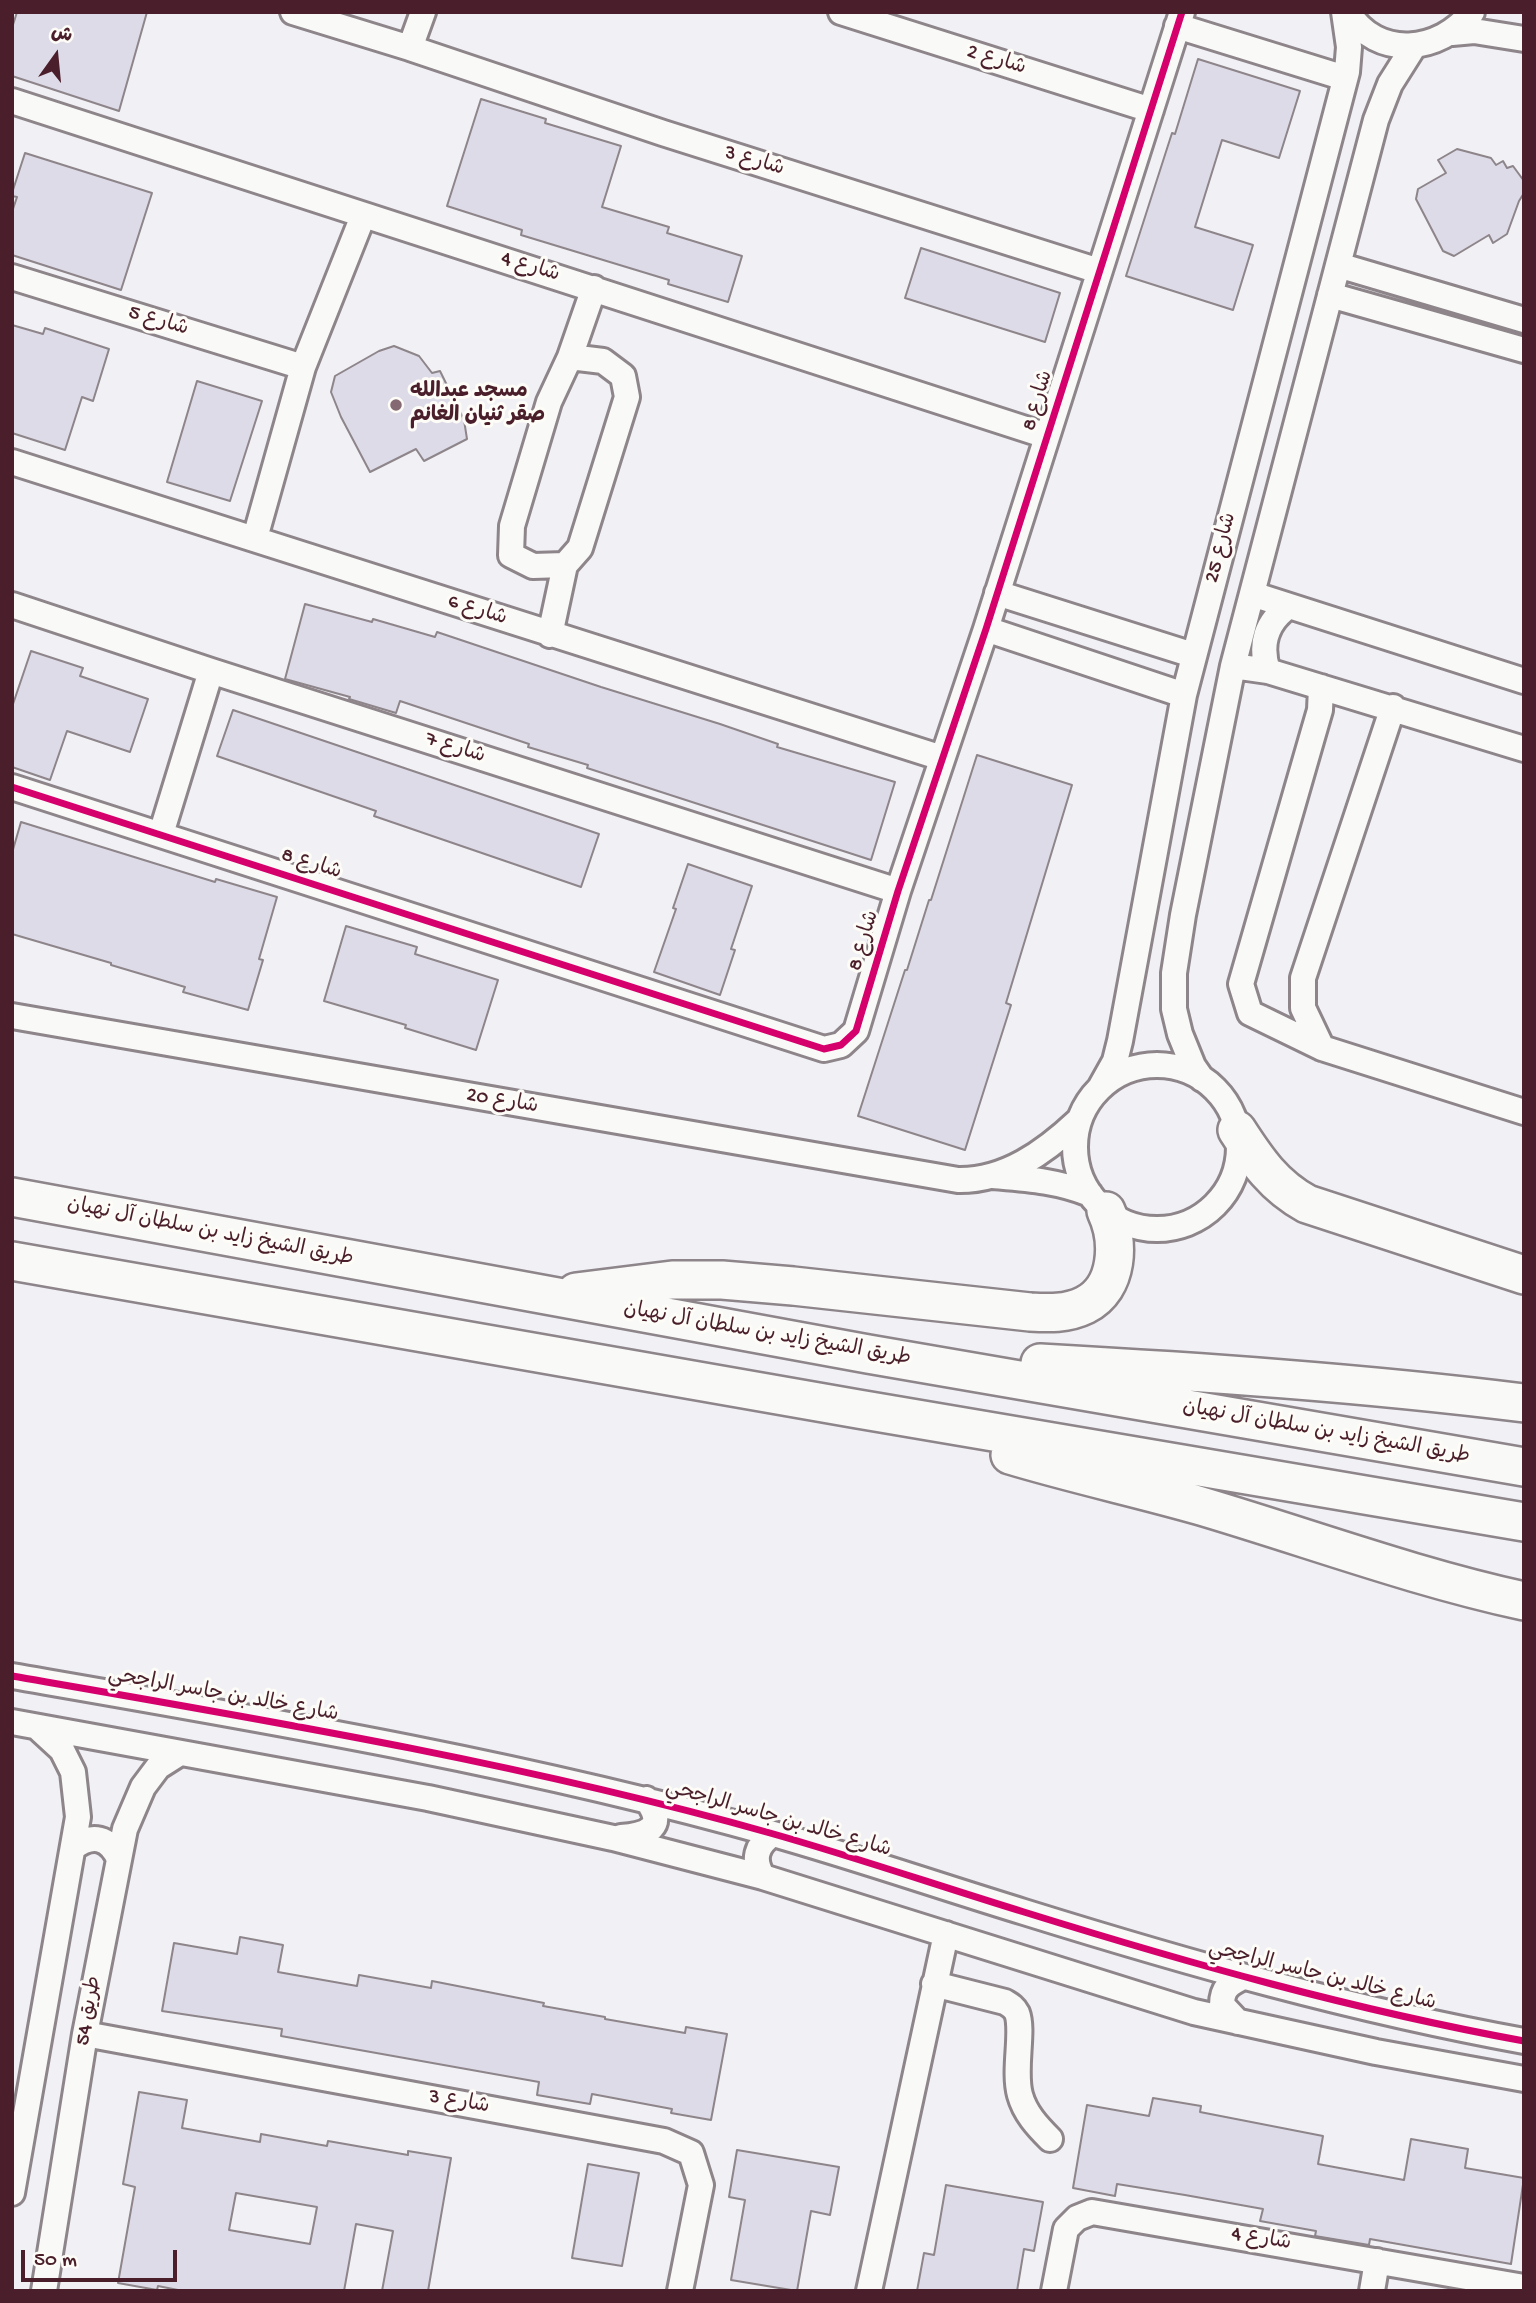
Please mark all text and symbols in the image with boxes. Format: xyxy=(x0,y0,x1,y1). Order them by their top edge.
north arrow xyxy=(21,21,91,91)
text: ش xyxy=(48,21,75,49)
street label: شارع 2 xyxy=(963,40,1029,82)
street label: شارع 3 xyxy=(721,141,787,183)
street label: شارع 4 xyxy=(497,247,563,289)
street label: شارع 5 xyxy=(125,301,191,343)
street label: شارع 8 xyxy=(1018,368,1060,434)
place label: مسجد عبدالله صقر ثنيان الغانم xyxy=(410,380,545,430)
marker: مسجد عبدالله صقر ثنيان الغانم xyxy=(388,397,404,413)
street label: شارع 25 xyxy=(1201,510,1243,586)
street label: شارع 6 xyxy=(444,590,510,632)
street label: شارع 7 xyxy=(422,728,488,770)
street label: شارع 8 xyxy=(278,843,344,887)
street label: شارع 8 xyxy=(844,908,886,974)
street label: شارع 20 xyxy=(464,1083,540,1121)
street label: طريق الشيخ زايد بن سلطان آل نهيان xyxy=(65,1193,355,1273)
street label: طريق الشيخ زايد بن سلطان آل نهيان xyxy=(621,1297,913,1373)
street label: طريق الشيخ زايد بن سلطان آل نهيان xyxy=(1180,1395,1472,1471)
street label: شارع خالد بن جاسر الراجحي xyxy=(106,1663,340,1729)
street label: شارع خالد بن جاسر الراجحي xyxy=(662,1776,894,1864)
street label: شارع خالد بن جاسر الراجحي xyxy=(1206,1937,1438,2017)
street label: طريق 54 xyxy=(72,1974,108,2048)
street label: شارع 3 xyxy=(427,2085,491,2121)
street label: شارع 4 xyxy=(1229,2222,1293,2258)
scale bar xyxy=(24,2236,180,2280)
text: 50 m xyxy=(34,2249,77,2274)

